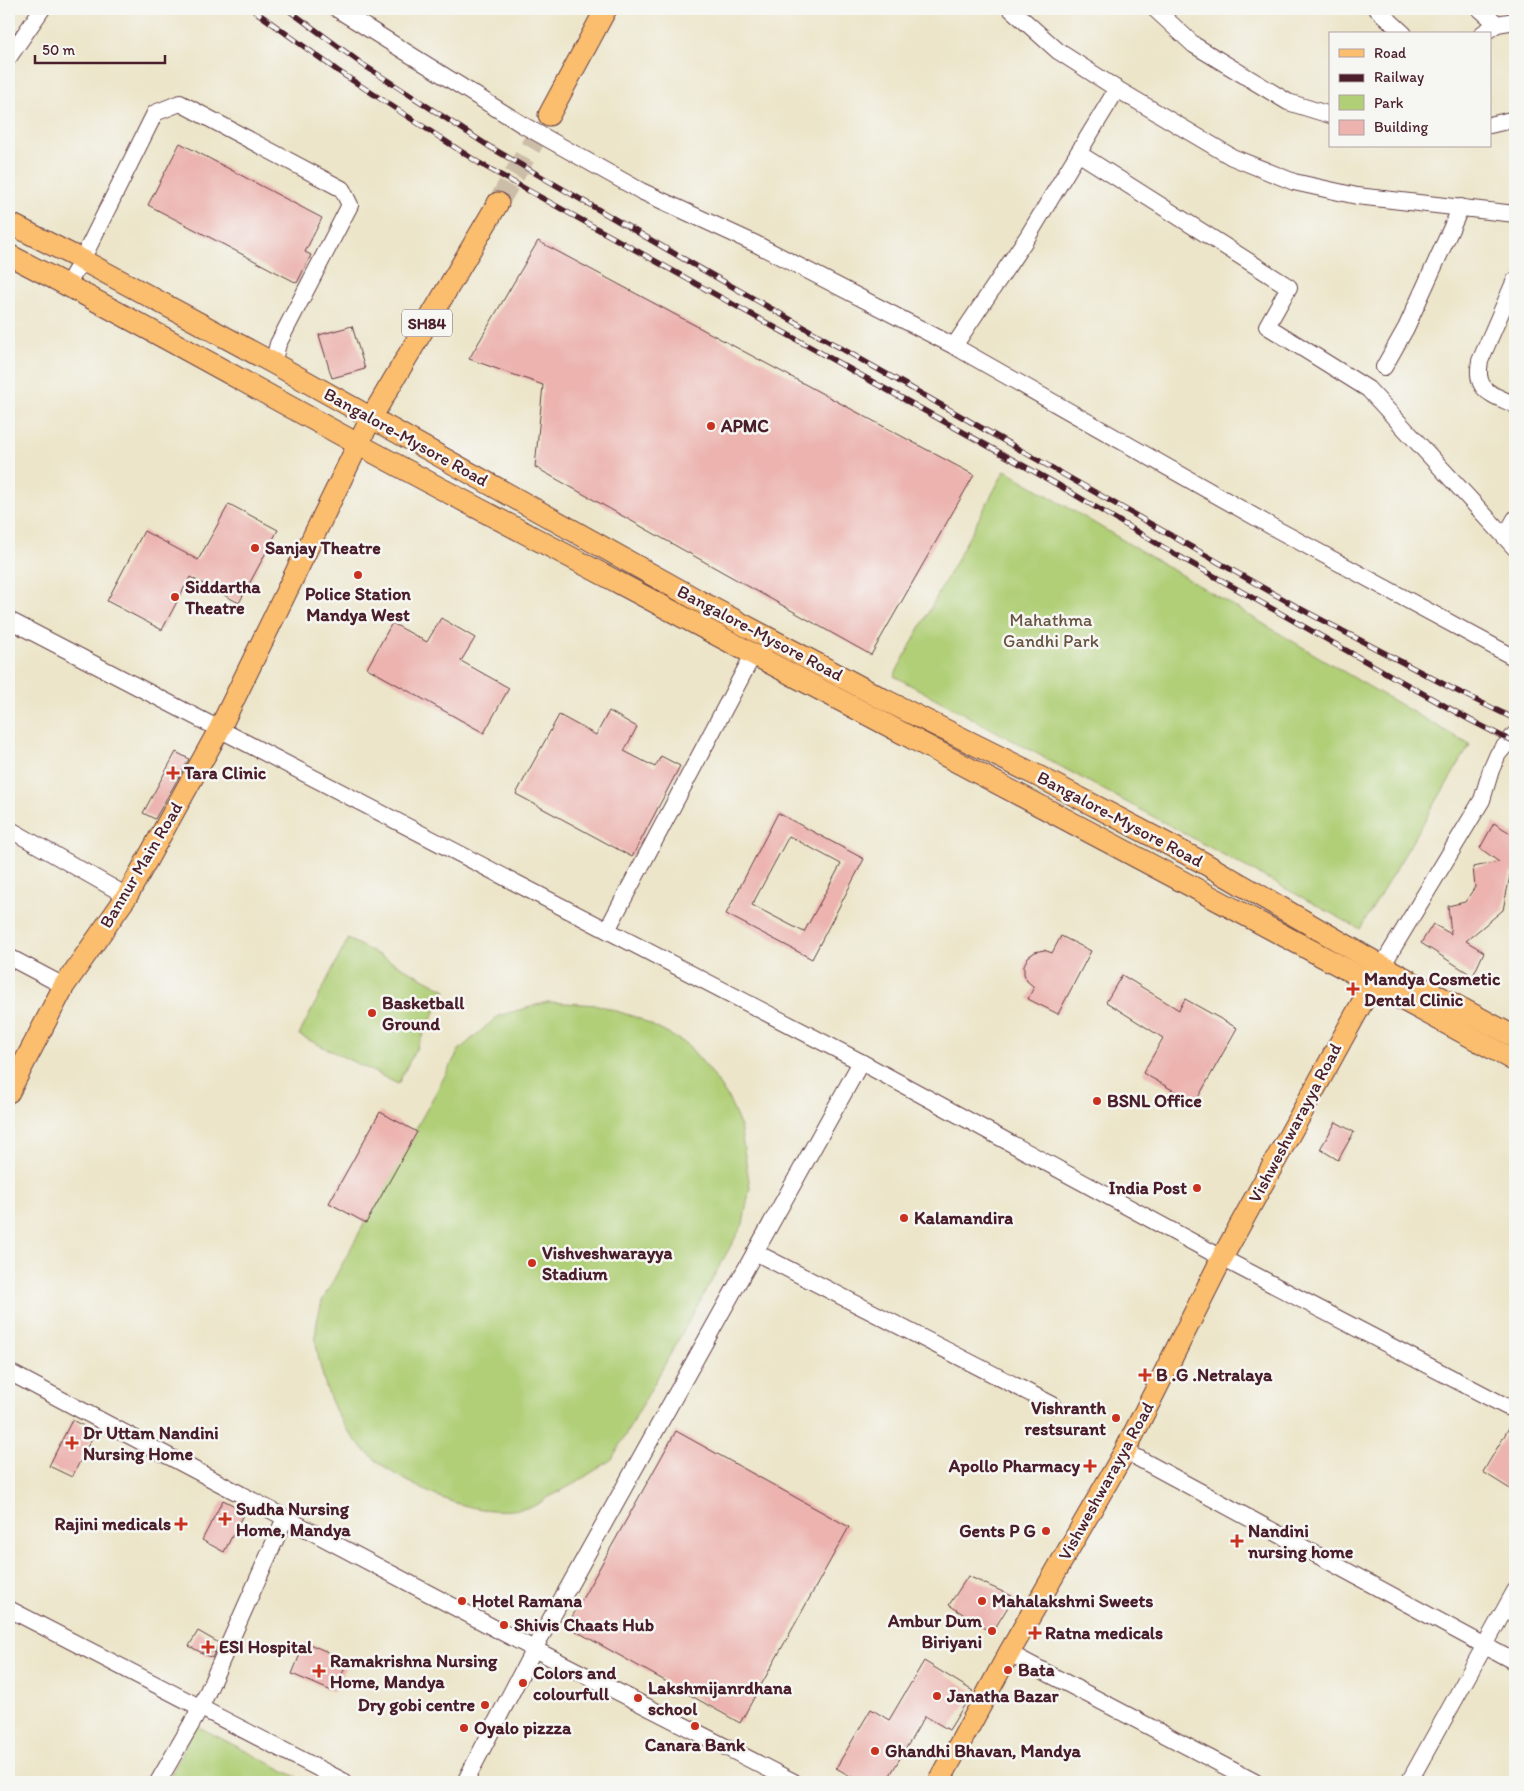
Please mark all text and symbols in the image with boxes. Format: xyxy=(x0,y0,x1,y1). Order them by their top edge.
scale bar xyxy=(35,32,165,64)
legend xyxy=(1329,32,1492,148)
text: 50 m xyxy=(42,41,75,59)
text: Road xyxy=(1374,44,1407,62)
text: Railway xyxy=(1374,68,1424,86)
text: Park xyxy=(1374,94,1404,112)
text: Building xyxy=(1374,118,1428,136)
road number: SH84 xyxy=(402,309,452,336)
street label: Bangalore-Mysore Road xyxy=(320,383,492,492)
place label: APMC xyxy=(720,415,769,437)
marker: APMC xyxy=(705,420,717,432)
place label: Sanjay Theatre xyxy=(265,537,381,559)
marker: Sanjay Theatre xyxy=(249,542,261,554)
marker: Police Station Mandya West xyxy=(352,569,364,581)
place label: Siddartha Theatre xyxy=(184,576,261,619)
street label: Bangalore-Mysore Road xyxy=(673,580,847,686)
place label: Police Station Mandya West xyxy=(305,583,411,626)
marker: Siddartha Theatre xyxy=(169,591,181,603)
park label: Mahathma Gandhi Park xyxy=(1003,609,1099,652)
place label: Tara Clinic xyxy=(183,762,267,784)
marker: Tara Clinic xyxy=(166,766,180,780)
street label: Bangalore-Mysore Road xyxy=(1033,766,1207,872)
street label: Bannur Main Road xyxy=(95,798,188,932)
place label: Mandya Cosmetic Dental Clinic xyxy=(1364,968,1501,1011)
marker: Mandya Cosmetic Dental Clinic xyxy=(1346,982,1360,996)
place label: Basketball Ground xyxy=(382,992,465,1035)
marker: Basketball Ground xyxy=(366,1007,378,1019)
street label: Vishweshwarayya Road xyxy=(1244,1039,1346,1207)
place label: BSNL Office xyxy=(1107,1090,1202,1112)
marker: BSNL Office xyxy=(1091,1095,1103,1107)
place label: India Post xyxy=(1109,1177,1187,1199)
marker: India Post xyxy=(1191,1182,1203,1194)
place label: Kalamandira xyxy=(914,1207,1013,1229)
marker: Kalamandira xyxy=(898,1212,910,1224)
place label: Vishveshwarayya Stadium xyxy=(542,1242,673,1285)
marker: Vishveshwarayya Stadium xyxy=(526,1257,538,1269)
place label: B .G .Netralaya xyxy=(1156,1364,1273,1386)
marker: B .G .Netralaya xyxy=(1138,1368,1152,1382)
place label: Vishranth restsurant xyxy=(1025,1397,1106,1440)
street label: Vishweshwarayya Road xyxy=(1053,1398,1159,1564)
marker: Vishranth restsurant xyxy=(1110,1412,1122,1424)
place label: Dr Uttam Nandini Nursing Home xyxy=(83,1422,219,1465)
marker: Dr Uttam Nandini Nursing Home xyxy=(65,1436,79,1450)
place label: Apollo Pharmacy xyxy=(948,1455,1081,1477)
marker: Apollo Pharmacy xyxy=(1084,1460,1096,1472)
place label: Sudha Nursing Home, Mandya xyxy=(236,1498,351,1541)
marker: Sudha Nursing Home, Mandya xyxy=(218,1512,232,1526)
place label: Rajini medicals xyxy=(55,1513,171,1535)
marker: Rajini medicals xyxy=(175,1518,187,1530)
place label: Gents P G xyxy=(959,1520,1036,1542)
place label: Nandini nursing home xyxy=(1247,1520,1354,1563)
marker: Gents P G xyxy=(1040,1525,1052,1537)
marker: Nandini nursing home xyxy=(1230,1534,1244,1548)
place label: Hotel Ramana xyxy=(472,1590,582,1612)
place label: Mahalakshmi Sweets xyxy=(992,1590,1153,1612)
marker: Hotel Ramana xyxy=(456,1595,468,1607)
marker: Mahalakshmi Sweets xyxy=(976,1595,988,1607)
place label: Ambur Dum Biriyani xyxy=(887,1610,983,1653)
place label: Shivis Chaats Hub xyxy=(514,1614,654,1636)
marker: Shivis Chaats Hub xyxy=(498,1619,510,1631)
place label: Ratna medicals xyxy=(1045,1622,1163,1644)
marker: Ambur Dum Biriyani xyxy=(986,1625,998,1637)
marker: Ratna medicals xyxy=(1029,1627,1041,1639)
place label: ESI Hospital xyxy=(219,1636,313,1658)
marker: ESI Hospital xyxy=(201,1640,215,1654)
place label: Ramakrishna Nursing Home, Mandya xyxy=(330,1650,498,1693)
place label: Bata xyxy=(1018,1659,1055,1681)
place label: Colors and colourfull xyxy=(533,1662,616,1705)
marker: Ramakrishna Nursing Home, Mandya xyxy=(312,1664,326,1678)
marker: Bata xyxy=(1002,1664,1014,1676)
marker: Colors and colourfull xyxy=(517,1677,529,1689)
place label: Lakshmijanrdhana school xyxy=(648,1677,792,1720)
place label: Janatha Bazar xyxy=(946,1685,1060,1707)
marker: Janatha Bazar xyxy=(931,1690,943,1702)
marker: Lakshmijanrdhana school xyxy=(632,1692,644,1704)
place label: Dry gobi centre xyxy=(358,1694,475,1716)
marker: Dry gobi centre xyxy=(479,1699,491,1711)
place label: Oyalo pizzza xyxy=(474,1717,572,1739)
marker: Canara Bank xyxy=(689,1720,701,1732)
marker: Oyalo pizzza xyxy=(458,1722,470,1734)
place label: Canara Bank xyxy=(645,1734,746,1756)
place label: Ghandhi Bhavan, Mandya xyxy=(885,1740,1081,1762)
marker: Ghandhi Bhavan, Mandya xyxy=(869,1745,881,1757)

